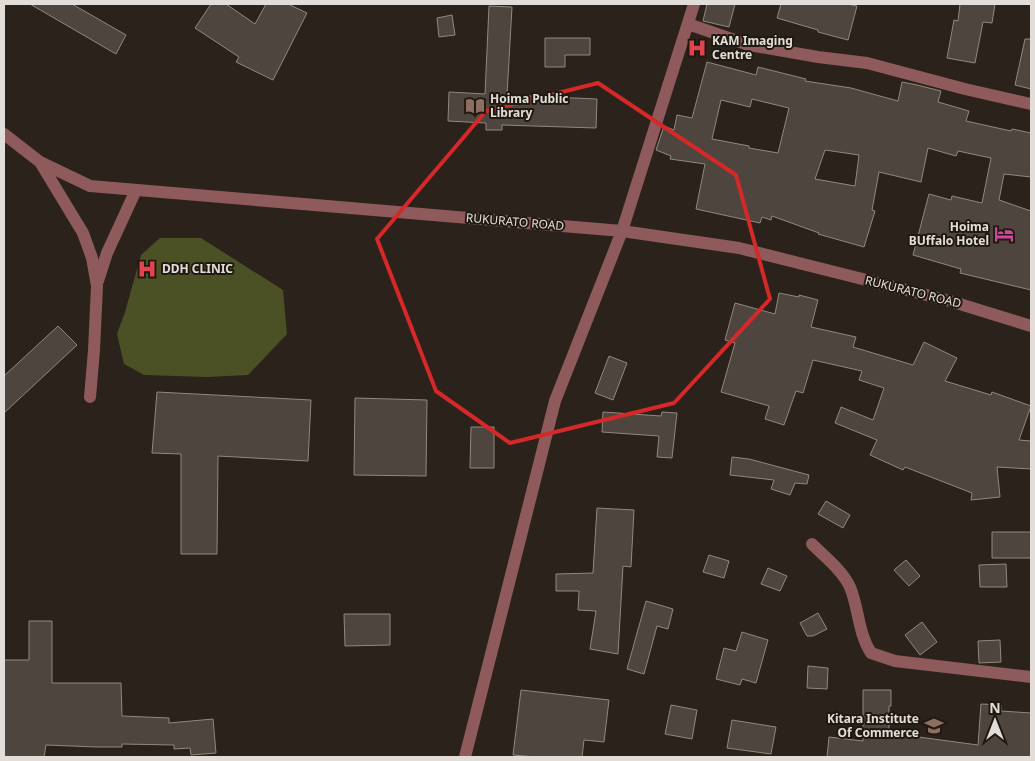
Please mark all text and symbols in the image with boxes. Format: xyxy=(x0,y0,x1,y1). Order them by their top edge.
place label: KAM Imaging Centre xyxy=(712,32,793,63)
hospital icon: KAM Imaging Centre xyxy=(686,37,708,59)
place label: Hoima Public Library xyxy=(490,90,568,121)
library icon: Hoima Public Library xyxy=(464,95,486,117)
street label: RUKURATO ROAD xyxy=(465,209,565,234)
place label: Hoima BUffalo Hotel xyxy=(909,218,989,249)
hotel icon: Hoima BUffalo Hotel xyxy=(993,223,1015,245)
hospital icon: DDH CLINIC xyxy=(136,258,158,280)
place label: DDH CLINIC xyxy=(162,260,233,277)
street label: RUKURATO ROAD xyxy=(863,271,963,312)
north arrow xyxy=(970,696,1020,746)
text: N xyxy=(989,698,1001,717)
place label: Kitara Institute Of Commerce xyxy=(827,710,919,741)
school or university icon: Kitara Institute Of Commerce xyxy=(923,715,945,737)

